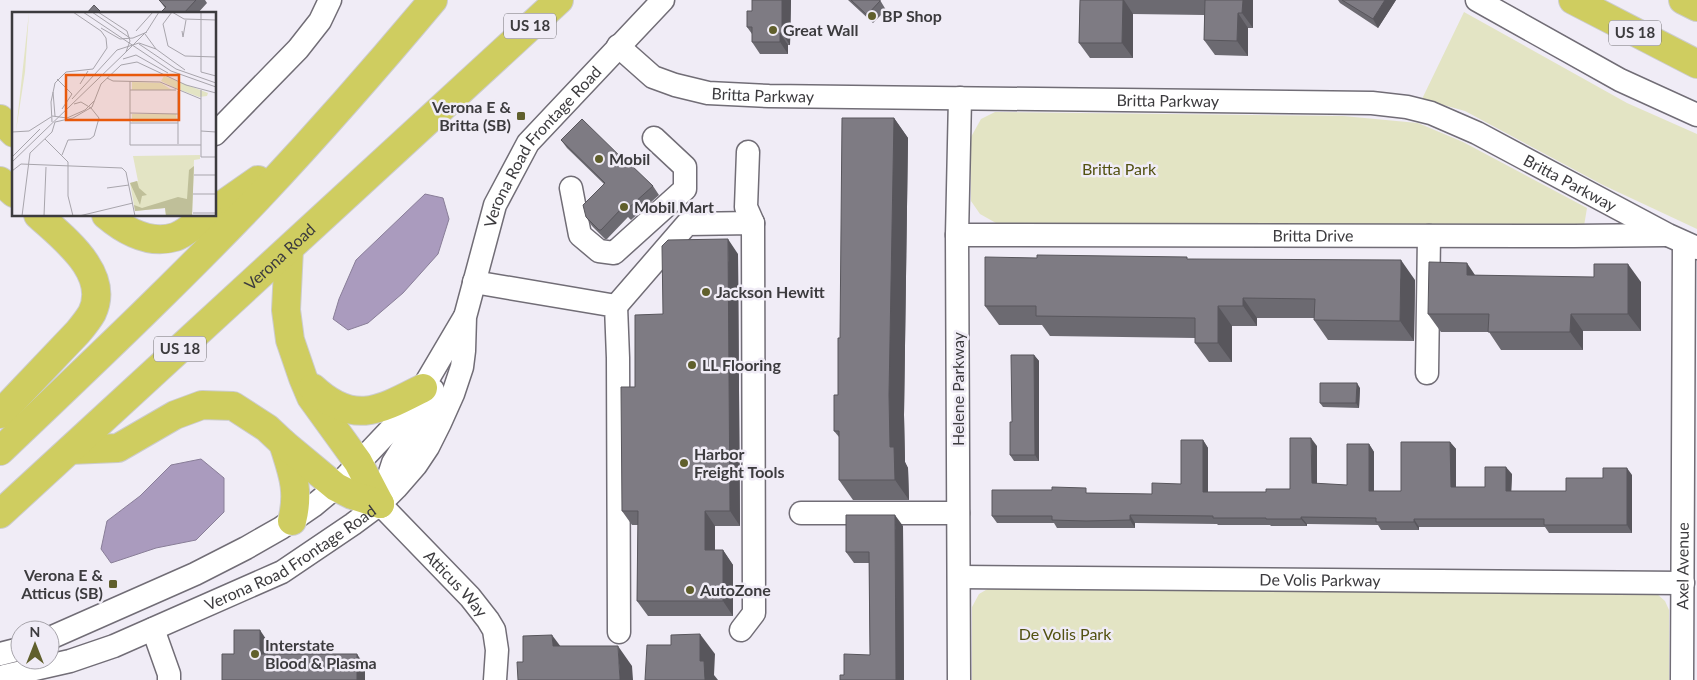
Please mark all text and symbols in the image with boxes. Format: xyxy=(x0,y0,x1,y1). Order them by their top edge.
place label: BP Shop xyxy=(882,6,942,25)
marker: BP Shop xyxy=(866,10,878,22)
inset map xyxy=(12,12,216,216)
road number: US 18 xyxy=(504,14,556,38)
place label: Great Wall xyxy=(783,20,858,39)
road number: US 18 xyxy=(1609,20,1661,46)
marker: Great Wall xyxy=(767,24,779,36)
street label: Verona Road Frontage Road xyxy=(479,62,605,229)
street label: Britta Parkway xyxy=(711,83,815,106)
street label: Britta Parkway xyxy=(1116,90,1220,110)
place label: Verona E & Britta (SB) xyxy=(431,97,511,134)
marker: Verona E & Britta (SB) xyxy=(515,110,527,122)
place label: Mobil xyxy=(609,149,650,168)
street label: Britta Parkway xyxy=(1521,150,1621,215)
marker: Mobil xyxy=(593,153,605,165)
park label: Britta Park xyxy=(1082,159,1157,178)
place label: Mobil Mart xyxy=(634,197,714,216)
marker: Mobil Mart xyxy=(618,201,630,213)
street label: Verona Road xyxy=(240,219,319,294)
street label: Britta Drive xyxy=(1272,226,1354,245)
place label: Jackson Hewitt xyxy=(716,282,826,301)
marker: Jackson Hewitt xyxy=(700,286,712,298)
street label: Helene Parkway xyxy=(948,331,967,446)
road number: US 18 xyxy=(154,336,206,362)
place label: LL Flooring xyxy=(702,355,781,374)
marker: LL Flooring xyxy=(686,359,698,371)
place label: Harbor Freight Tools xyxy=(694,444,785,481)
marker: Harbor Freight Tools xyxy=(678,457,690,469)
street label: Verona Road Frontage Road xyxy=(202,501,379,614)
street label: Axel Avenue xyxy=(1672,522,1692,610)
street label: Atticus Way xyxy=(421,546,492,621)
place label: Verona E & Atticus (SB) xyxy=(20,565,103,602)
street label: De Volis Parkway xyxy=(1259,569,1381,589)
marker: Verona E & Atticus (SB) xyxy=(107,578,119,590)
place label: AutoZone xyxy=(699,580,771,599)
marker: AutoZone xyxy=(684,584,696,596)
north arrow xyxy=(10,620,60,670)
text: N xyxy=(30,623,40,640)
park label: De Volis Park xyxy=(1019,624,1112,643)
place label: Interstate Blood & Plasma xyxy=(265,635,377,672)
marker: Interstate Blood & Plasma xyxy=(249,648,261,660)

